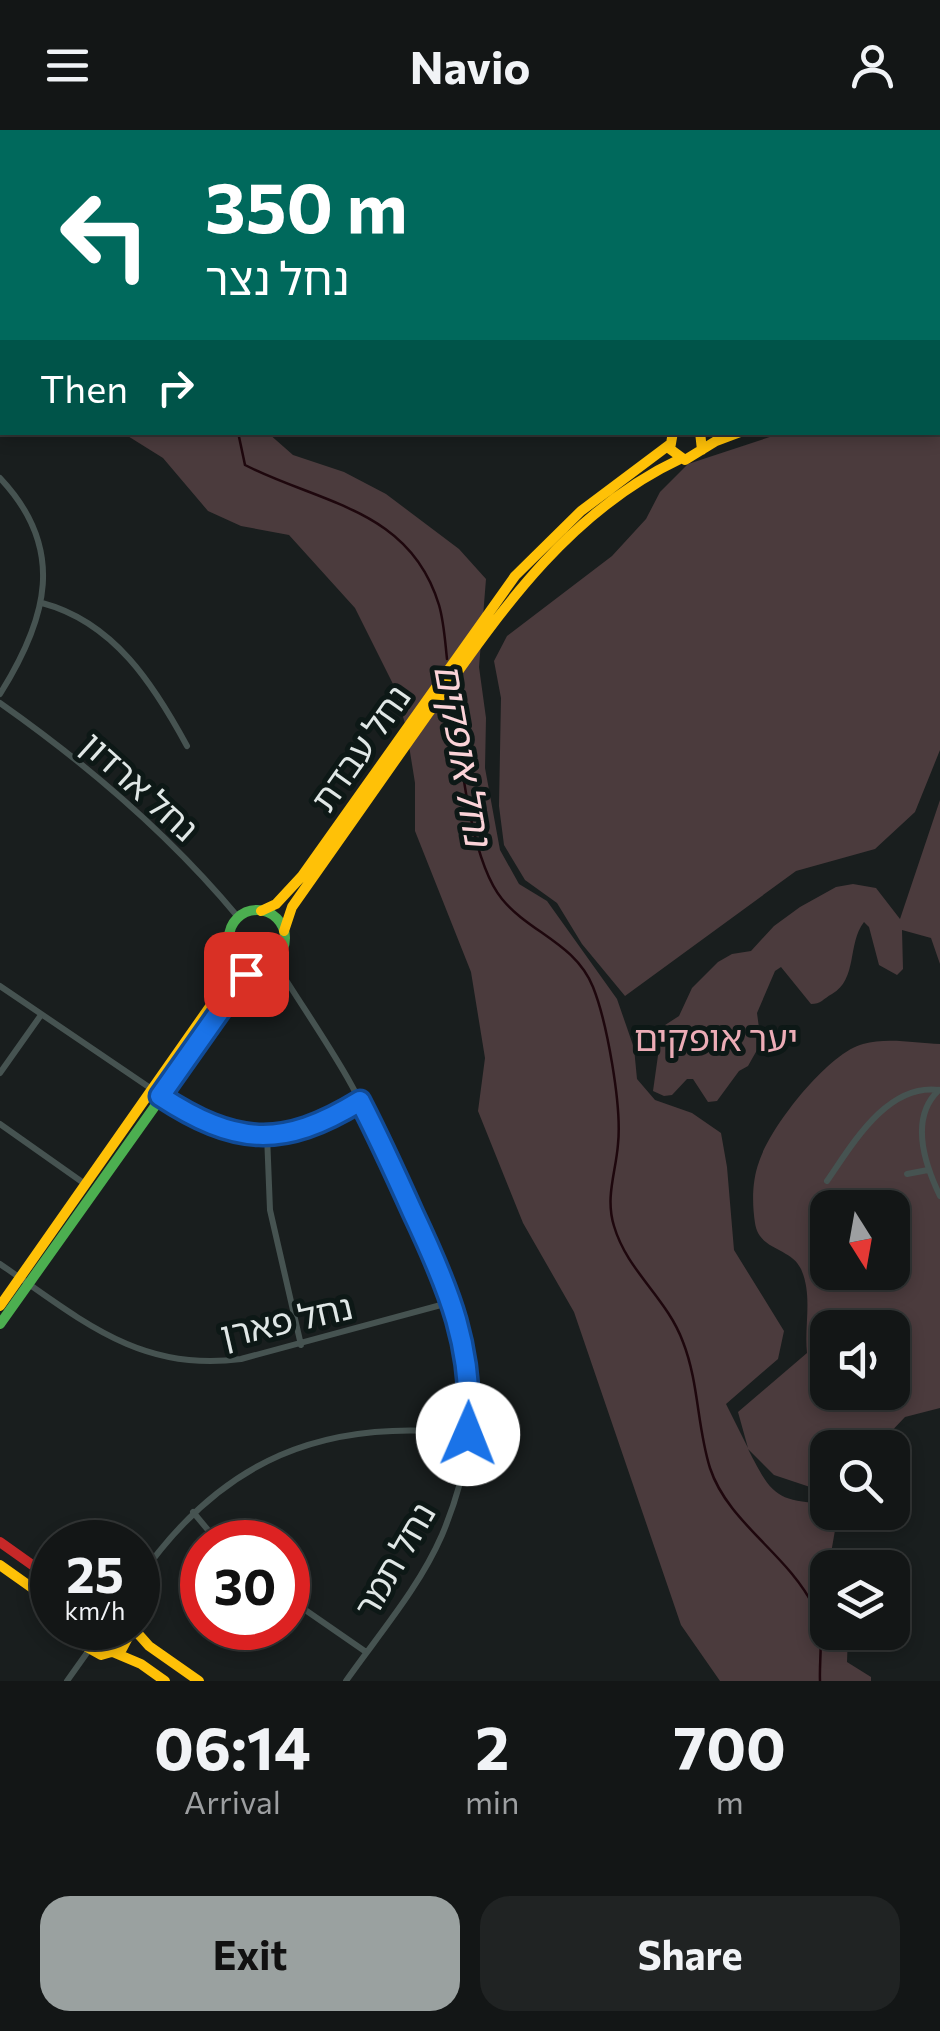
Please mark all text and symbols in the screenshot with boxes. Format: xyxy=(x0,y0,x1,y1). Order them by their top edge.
icon: menu xyxy=(40,38,95,93)
text: Navio xyxy=(410,38,530,93)
icon: person xyxy=(845,38,900,93)
text: 350 m xyxy=(205,162,408,247)
icon: left xyxy=(40,170,170,300)
text: נחל נצר xyxy=(205,249,350,304)
icon: right xyxy=(148,360,203,415)
text: Then xyxy=(40,364,128,411)
water label: נחל אופקים xyxy=(426,659,505,851)
street label: נחל עבדת xyxy=(300,675,418,819)
street label: נחל ארדון xyxy=(74,721,208,849)
pin xyxy=(204,932,289,1017)
icon: arrive xyxy=(219,947,274,1002)
park label: יער אופקים xyxy=(634,1015,798,1058)
north arrow xyxy=(810,1190,910,1290)
map controls xyxy=(810,1190,910,1650)
street label: נחל פארן xyxy=(216,1283,356,1355)
button: sound xyxy=(810,1310,910,1410)
position arrow xyxy=(416,1382,520,1486)
button: search xyxy=(810,1430,910,1530)
street label: נחל תמר xyxy=(343,1494,443,1624)
speed limit sign: 30 xyxy=(180,1520,310,1650)
text: 25 xyxy=(66,1542,124,1603)
button: layers xyxy=(810,1550,910,1650)
text: km/h xyxy=(65,1595,125,1625)
text: 06:14 xyxy=(154,1709,311,1782)
text: 2 xyxy=(475,1709,509,1782)
text: 700 xyxy=(674,1709,786,1782)
text: Arrival xyxy=(184,1781,281,1821)
text: min xyxy=(465,1781,519,1821)
text: m xyxy=(716,1781,744,1821)
button: Exit xyxy=(40,1896,460,2011)
button: Share xyxy=(480,1896,900,2011)

